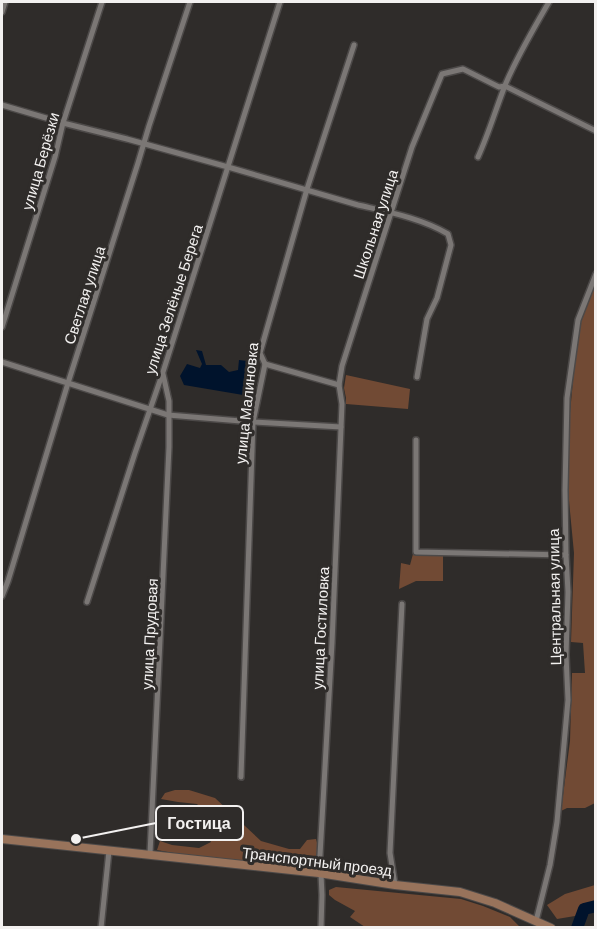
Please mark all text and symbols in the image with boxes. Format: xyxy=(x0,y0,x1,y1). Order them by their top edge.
street label: улица Берёзки xyxy=(17,110,63,212)
street label: Школьная улица xyxy=(349,166,401,281)
street label: улица Зелёные Берега xyxy=(140,221,206,376)
street label: Светлая улица xyxy=(60,243,109,347)
street label: улица Малиновка xyxy=(231,341,261,465)
street label: Центральная улица xyxy=(544,528,564,666)
street label: улица Гостиловка xyxy=(308,566,332,690)
street label: улица Прудовая xyxy=(137,578,161,690)
callout: Гостица xyxy=(156,806,243,840)
text: Гостица xyxy=(167,813,231,832)
street label: Транспортный проезд xyxy=(241,843,393,879)

